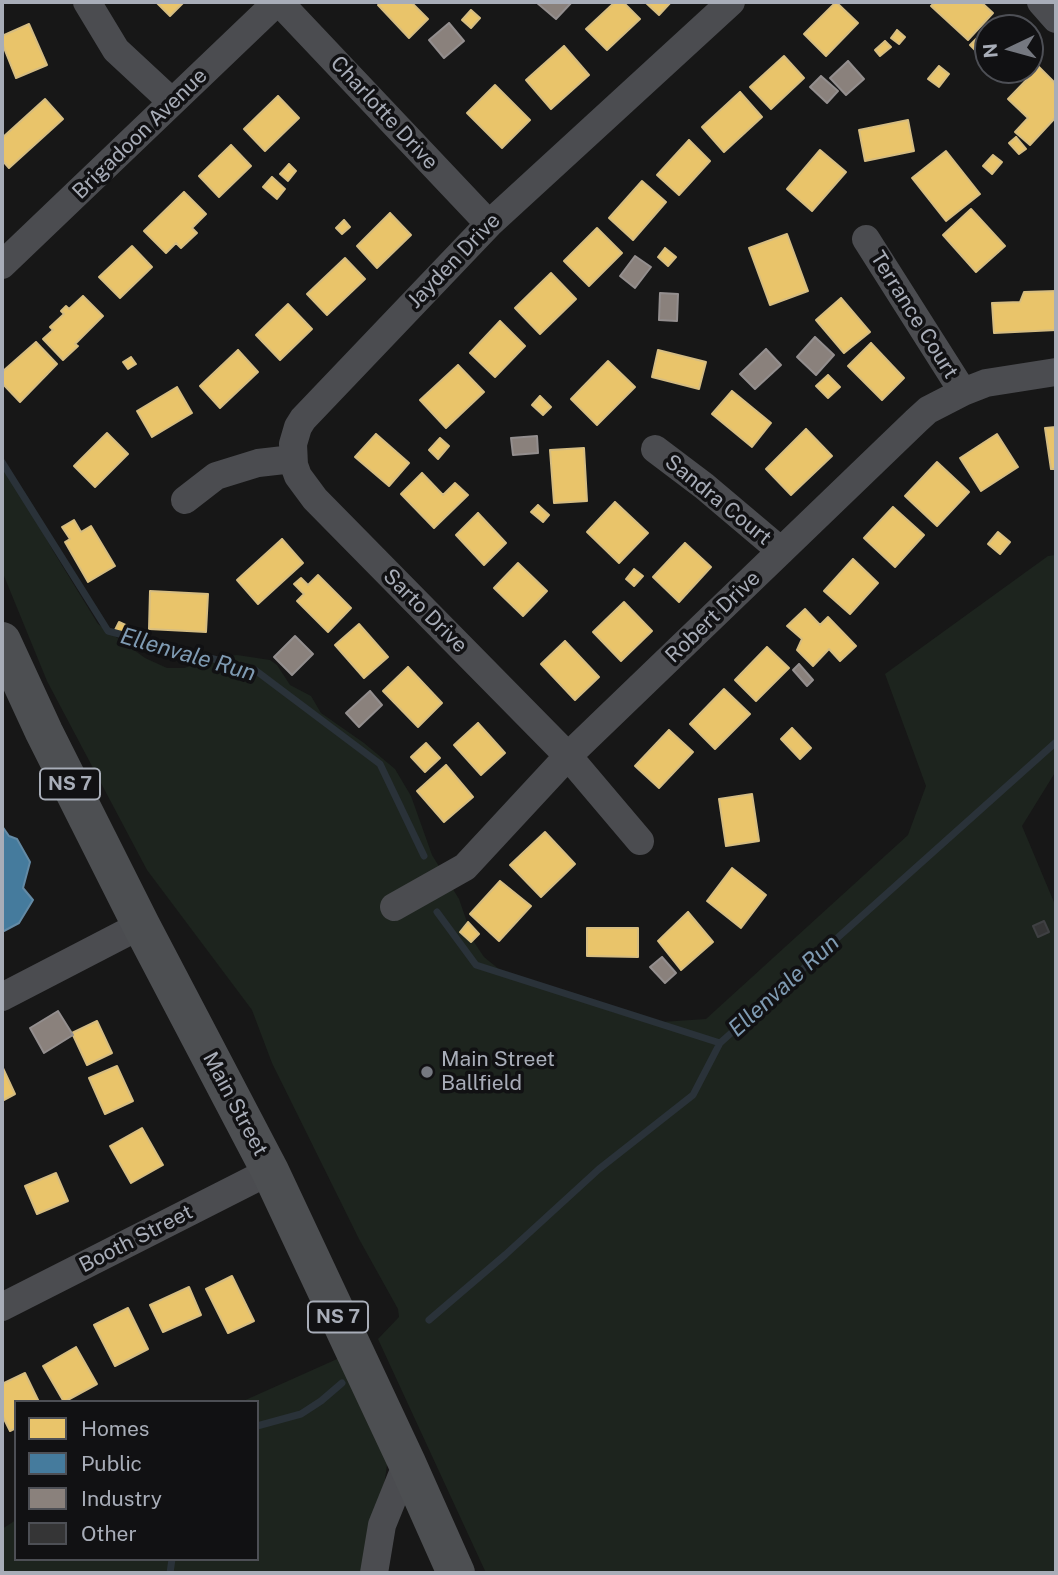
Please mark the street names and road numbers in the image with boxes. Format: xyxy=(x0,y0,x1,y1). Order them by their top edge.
street label: Charlotte Drive xyxy=(325,51,443,175)
street label: Brigadoon Avenue xyxy=(67,63,213,205)
street label: Jayden Drive xyxy=(402,208,506,314)
street label: Terrance Court xyxy=(865,247,963,383)
street label: Sandra Court xyxy=(660,449,776,551)
street label: Sarto Drive xyxy=(378,564,472,658)
street label: Robert Drive xyxy=(661,566,765,668)
road number: NS 7 xyxy=(40,768,100,800)
street label: Main Street xyxy=(197,1048,273,1160)
street label: Booth Street xyxy=(75,1200,197,1278)
road number: NS 7 xyxy=(308,1302,368,1332)

